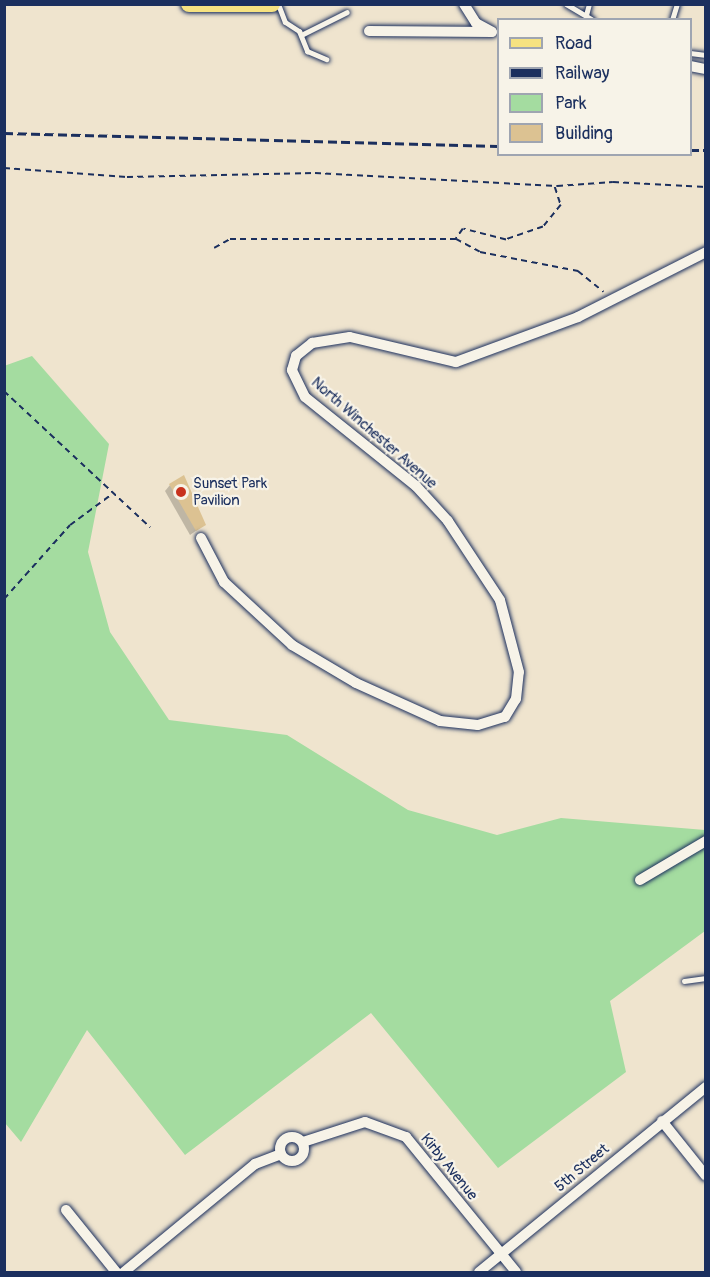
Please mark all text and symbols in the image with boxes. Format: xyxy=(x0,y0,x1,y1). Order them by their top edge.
legend xyxy=(497,18,692,156)
text: Road xyxy=(555,32,592,55)
text: Railway xyxy=(555,62,610,85)
text: Park xyxy=(555,92,587,115)
text: Building xyxy=(555,122,613,145)
street label: North Winchester Avenue xyxy=(307,374,441,492)
place label: Sunset Park Pavilion xyxy=(193,474,267,509)
marker: Sunset Park Pavilion xyxy=(174,485,188,499)
street label: Kirby Avenue xyxy=(417,1130,481,1204)
street label: 5th Street xyxy=(551,1140,613,1196)

